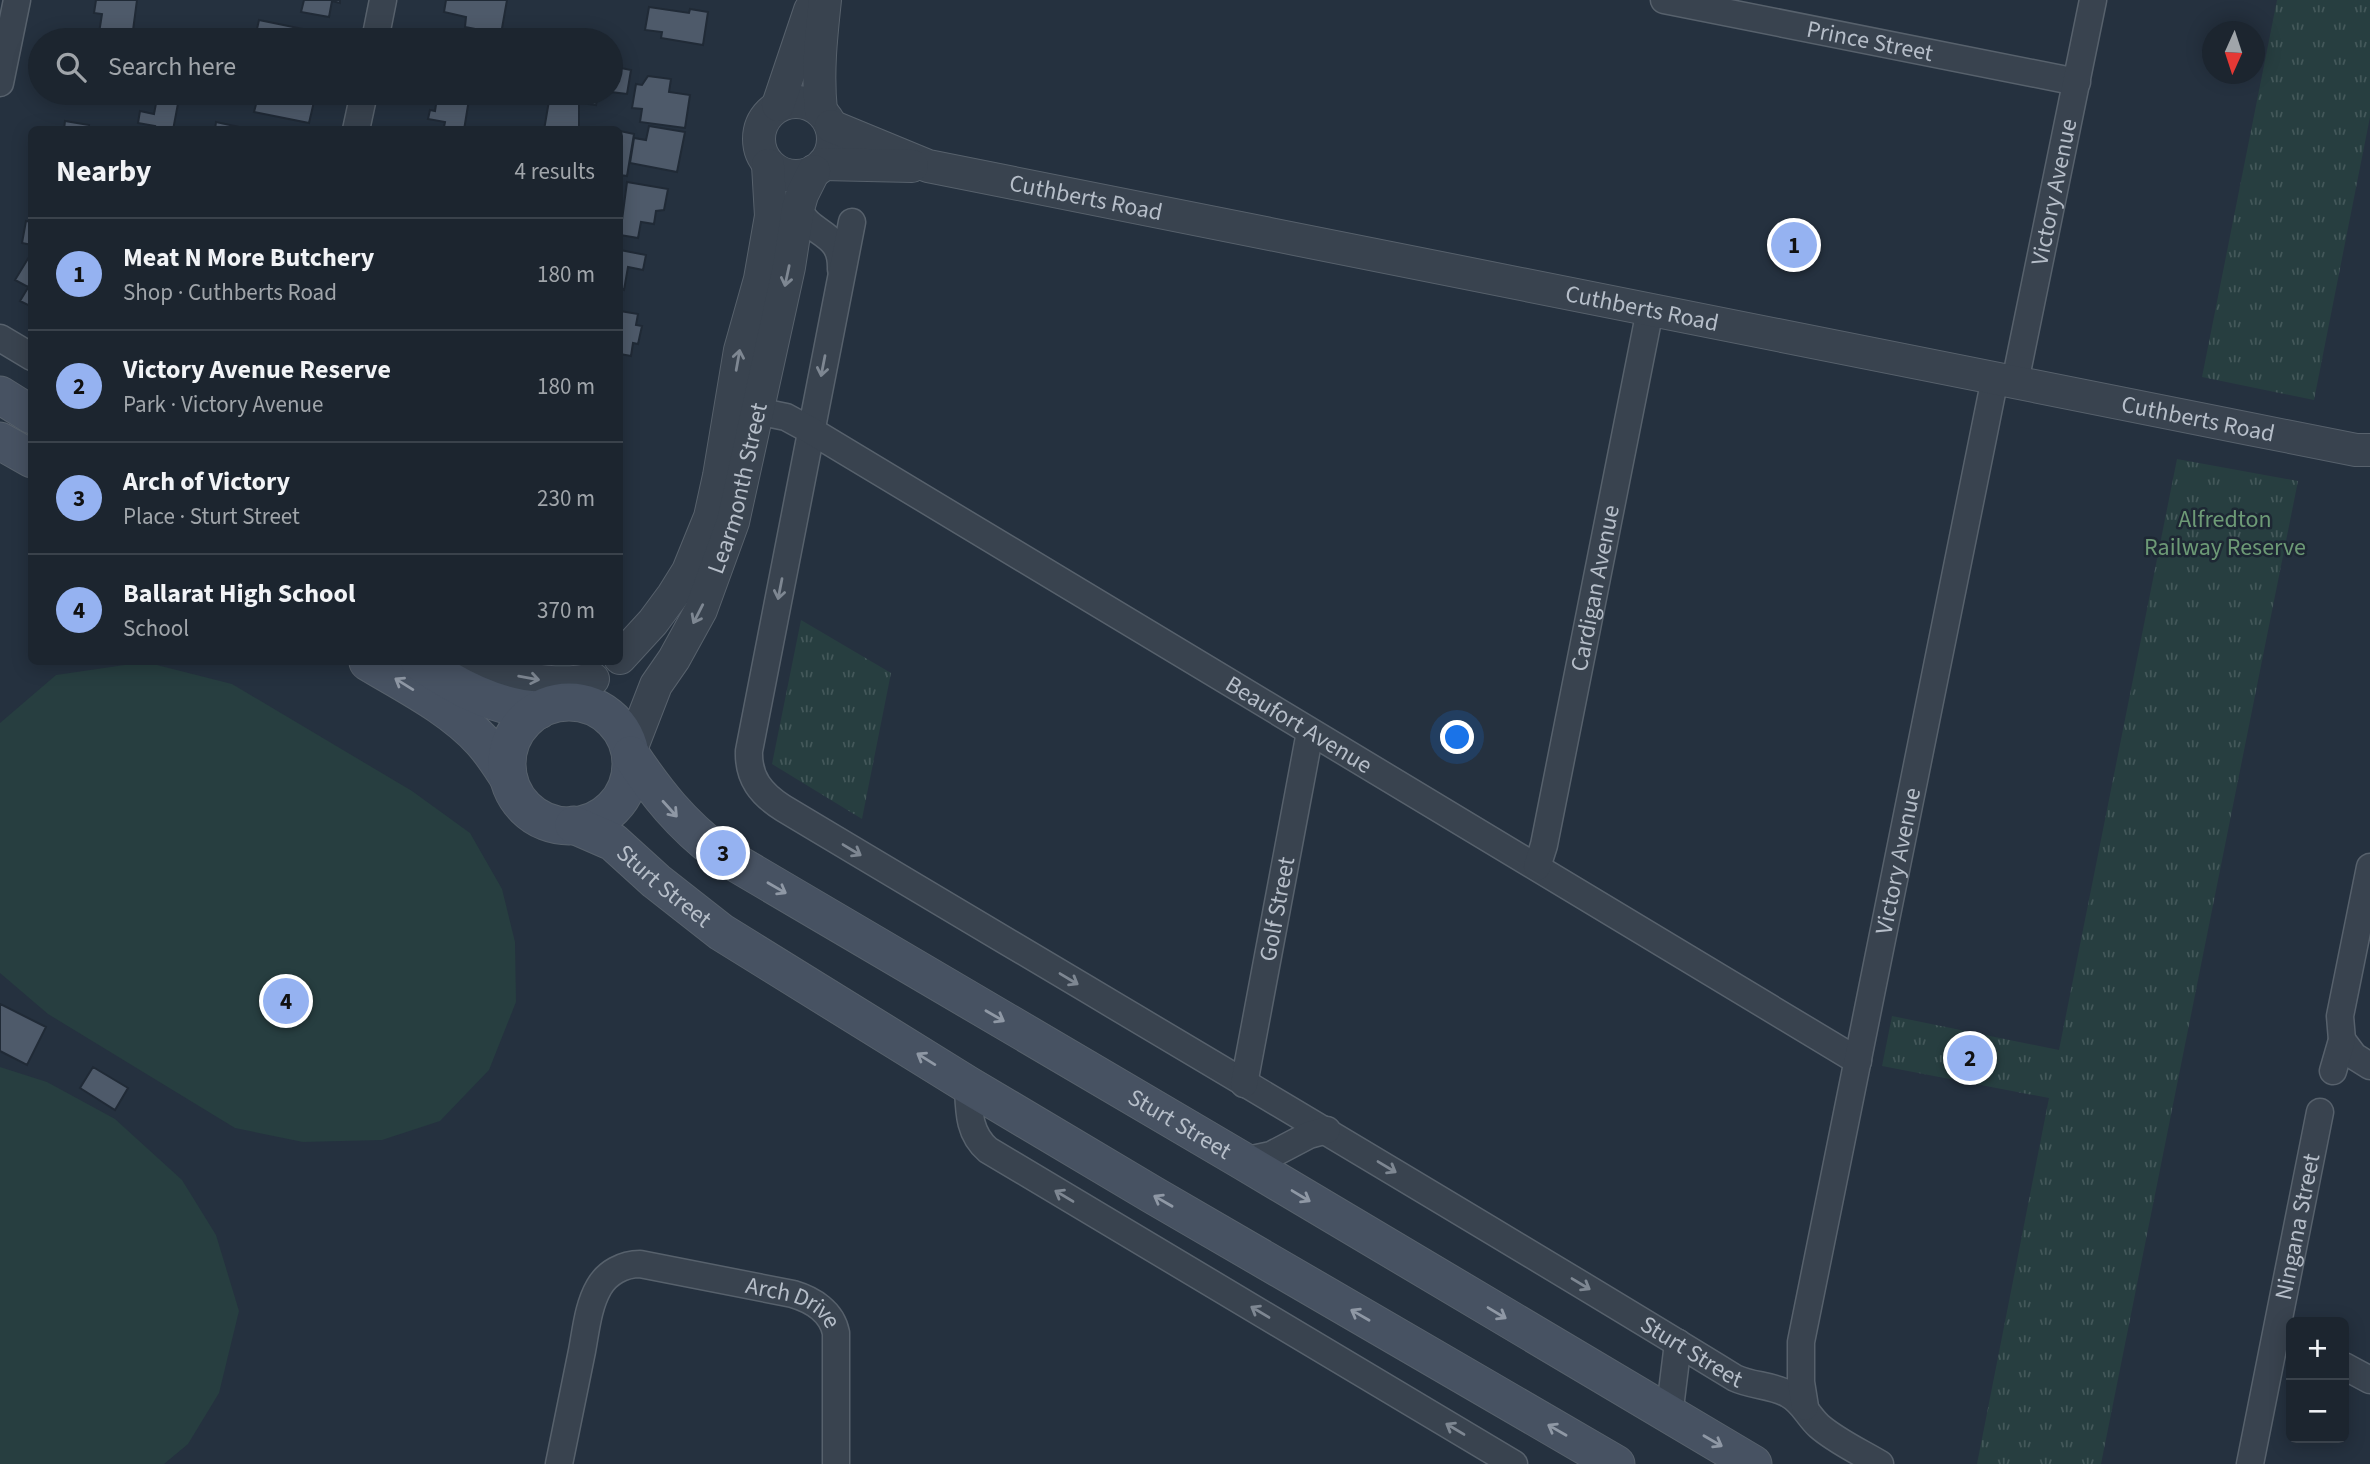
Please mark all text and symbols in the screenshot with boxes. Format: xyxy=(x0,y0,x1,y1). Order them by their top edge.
street label: Prince Street xyxy=(1804,12,1936,71)
north arrow xyxy=(2202,21,2265,84)
search box xyxy=(28,28,623,105)
icon: search xyxy=(52,48,90,86)
text: Search here xyxy=(108,48,236,85)
street label: Victory Avenue xyxy=(2022,116,2086,268)
text: Nearby xyxy=(56,150,151,193)
text: 4 results xyxy=(515,155,595,188)
street label: Cuthberts Road xyxy=(1006,166,1166,230)
pin: 1 xyxy=(1771,219,1817,271)
text: Meat N More Butchery xyxy=(123,239,374,276)
text: 1 xyxy=(73,258,85,291)
text: 180 m xyxy=(537,258,595,291)
one-way arrow xyxy=(779,264,793,287)
text: Shop · Cuthberts Road xyxy=(123,276,337,309)
street label: Cuthberts Road xyxy=(1562,276,1722,341)
one-way arrow xyxy=(732,349,745,372)
text: Victory Avenue Reserve xyxy=(123,351,391,388)
one-way arrow xyxy=(815,354,829,377)
text: 2 xyxy=(73,370,85,403)
text: 180 m xyxy=(537,370,595,403)
street label: Cuthberts Road xyxy=(2118,387,2278,452)
text: Park · Victory Avenue xyxy=(123,388,323,421)
street label: Learmonth Street xyxy=(699,399,777,579)
text: Arch of Victory xyxy=(123,463,290,500)
text: 3 xyxy=(73,482,85,515)
text: 230 m xyxy=(537,482,595,515)
text: Place · Sturt Street xyxy=(123,500,300,533)
street label: Cardigan Avenue xyxy=(1562,502,1629,674)
park label: Alfredton Railway Reserve xyxy=(2144,502,2306,565)
text: Ballarat High School xyxy=(123,575,355,612)
one-way arrow xyxy=(772,578,786,600)
text: 4 xyxy=(73,594,85,627)
text: 370 m xyxy=(537,594,595,627)
one-way arrow xyxy=(691,603,705,624)
text: School xyxy=(123,612,189,645)
street label: Beaufort Avenue xyxy=(1219,667,1379,783)
one-way arrow xyxy=(517,672,540,685)
one-way arrow xyxy=(395,677,415,691)
your location xyxy=(1440,720,1474,754)
street label: Victory Avenue xyxy=(1866,785,1930,937)
one-way arrow xyxy=(661,799,677,817)
pin: 3 xyxy=(700,827,746,879)
street label: Sturt Street xyxy=(608,836,719,936)
one-way arrow xyxy=(842,843,862,857)
street label: Golf Street xyxy=(1250,854,1304,964)
one-way arrow xyxy=(767,881,787,895)
one-way arrow xyxy=(1058,972,1078,986)
pin: 4 xyxy=(263,975,309,1027)
one-way arrow xyxy=(984,1009,1004,1023)
pin: 2 xyxy=(1947,1032,1993,1084)
one-way arrow xyxy=(917,1052,937,1066)
street label: Sturt Street xyxy=(1121,1080,1238,1169)
street label: Ningana Street xyxy=(2266,1150,2329,1303)
one-way arrow xyxy=(1376,1160,1396,1174)
one-way arrow xyxy=(1055,1188,1075,1202)
one-way arrow xyxy=(1291,1189,1311,1203)
one-way arrow xyxy=(1154,1194,1174,1208)
street label: Arch Drive xyxy=(743,1268,849,1335)
one-way arrow xyxy=(1571,1278,1591,1292)
one-way arrow xyxy=(1250,1305,1270,1319)
one-way arrow xyxy=(1486,1306,1506,1320)
street label: Sturt Street xyxy=(1633,1307,1748,1397)
one-way arrow xyxy=(1351,1308,1371,1322)
map controls xyxy=(2286,1317,2349,1443)
button: + xyxy=(2286,1317,2349,1380)
button: − xyxy=(2286,1380,2349,1443)
one-way arrow xyxy=(1446,1422,1466,1436)
one-way arrow xyxy=(1547,1422,1567,1436)
one-way arrow xyxy=(1703,1434,1723,1448)

